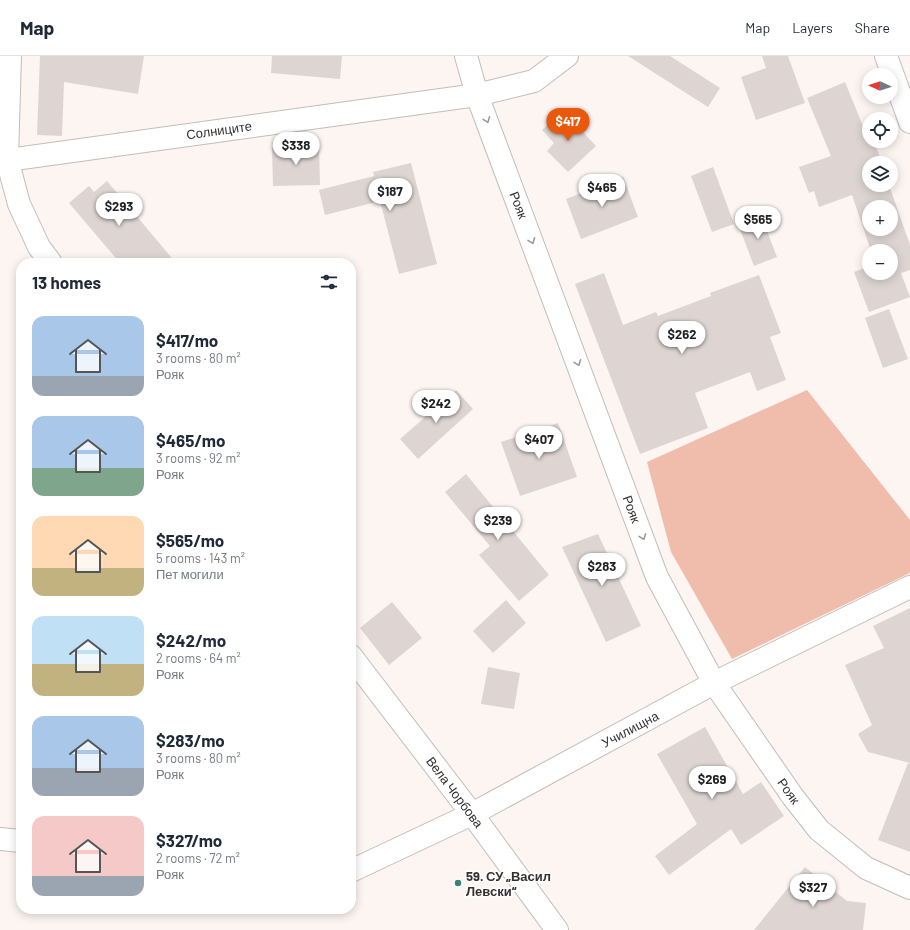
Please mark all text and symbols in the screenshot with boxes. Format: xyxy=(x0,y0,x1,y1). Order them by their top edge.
text: Map xyxy=(20,16,54,39)
text: Map xyxy=(745,19,770,36)
text: Layers xyxy=(792,19,833,36)
text: Share xyxy=(855,19,890,36)
north arrow xyxy=(862,68,898,104)
map controls xyxy=(862,68,898,280)
pin: $417 xyxy=(544,108,592,142)
button: locate xyxy=(862,112,898,148)
text: $417 xyxy=(555,113,581,129)
one-way arrow xyxy=(482,116,490,123)
street label: Солниците xyxy=(185,117,253,143)
pin: $338 xyxy=(272,132,320,166)
text: $338 xyxy=(282,137,310,153)
button: layers xyxy=(862,156,898,192)
pin: $465 xyxy=(578,174,626,208)
pin: $187 xyxy=(366,178,414,212)
text: $465 xyxy=(587,179,617,195)
text: $187 xyxy=(377,183,403,199)
street label: Рояк xyxy=(507,189,532,221)
pin: $293 xyxy=(95,193,143,227)
text: $293 xyxy=(105,198,133,214)
button: + xyxy=(862,200,898,236)
pin: $565 xyxy=(734,206,782,240)
text: $565 xyxy=(744,211,772,227)
one-way arrow xyxy=(528,238,536,245)
button: − xyxy=(862,244,898,280)
icon: filters xyxy=(318,271,340,293)
text: 13 homes xyxy=(32,272,101,292)
pin: $262 xyxy=(658,321,706,355)
text: $262 xyxy=(668,326,696,342)
text: $417/mo xyxy=(156,330,218,350)
icon: home xyxy=(64,332,112,380)
text: 3 rooms · 80 m² xyxy=(156,350,241,366)
one-way arrow xyxy=(573,360,581,367)
text: Рояк xyxy=(156,366,184,382)
pin: $242 xyxy=(412,390,460,424)
text: $242 xyxy=(421,395,451,411)
pin: $407 xyxy=(515,426,563,460)
text: $465/mo xyxy=(156,430,225,450)
text: $407 xyxy=(524,431,554,447)
icon: home xyxy=(64,432,112,480)
text: 3 rooms · 92 m² xyxy=(156,450,240,466)
text: Рояк xyxy=(156,466,184,482)
street label: Рояк xyxy=(620,493,644,525)
pin: $239 xyxy=(474,507,522,541)
text: $239 xyxy=(484,512,512,528)
text: $565/mo xyxy=(156,530,224,550)
icon: home xyxy=(64,532,112,580)
one-way arrow xyxy=(638,534,646,541)
text: 5 rooms · 143 m² xyxy=(156,550,245,566)
pin: $283 xyxy=(578,553,626,587)
text: $283 xyxy=(588,558,616,574)
text: Пет могили xyxy=(156,566,224,582)
text: $242/mo xyxy=(156,630,226,650)
icon: home xyxy=(64,632,112,680)
text: 2 rooms · 64 m² xyxy=(156,650,241,666)
text: Рояк xyxy=(156,666,184,682)
street label: Училищна xyxy=(599,707,662,751)
text: $283/mo xyxy=(156,730,225,750)
icon: home xyxy=(64,732,112,780)
text: 3 rooms · 80 m² xyxy=(156,750,241,766)
street label: Вела Чорбова xyxy=(423,753,487,831)
text: Рояк xyxy=(156,766,184,782)
pin: $269 xyxy=(688,766,736,800)
text: $269 xyxy=(698,771,726,787)
street label: Рояк xyxy=(774,775,804,807)
text: $327/mo xyxy=(156,830,222,850)
icon: home xyxy=(64,832,112,880)
text: 2 rooms · 72 m² xyxy=(156,850,240,866)
text: Рояк xyxy=(156,866,184,882)
place label: 59. СУ „Васил Левски“ xyxy=(466,868,551,899)
pin: $327 xyxy=(789,874,837,908)
marker: 59. СУ „Васил Левски“ xyxy=(453,878,463,888)
text: $327 xyxy=(799,879,827,895)

